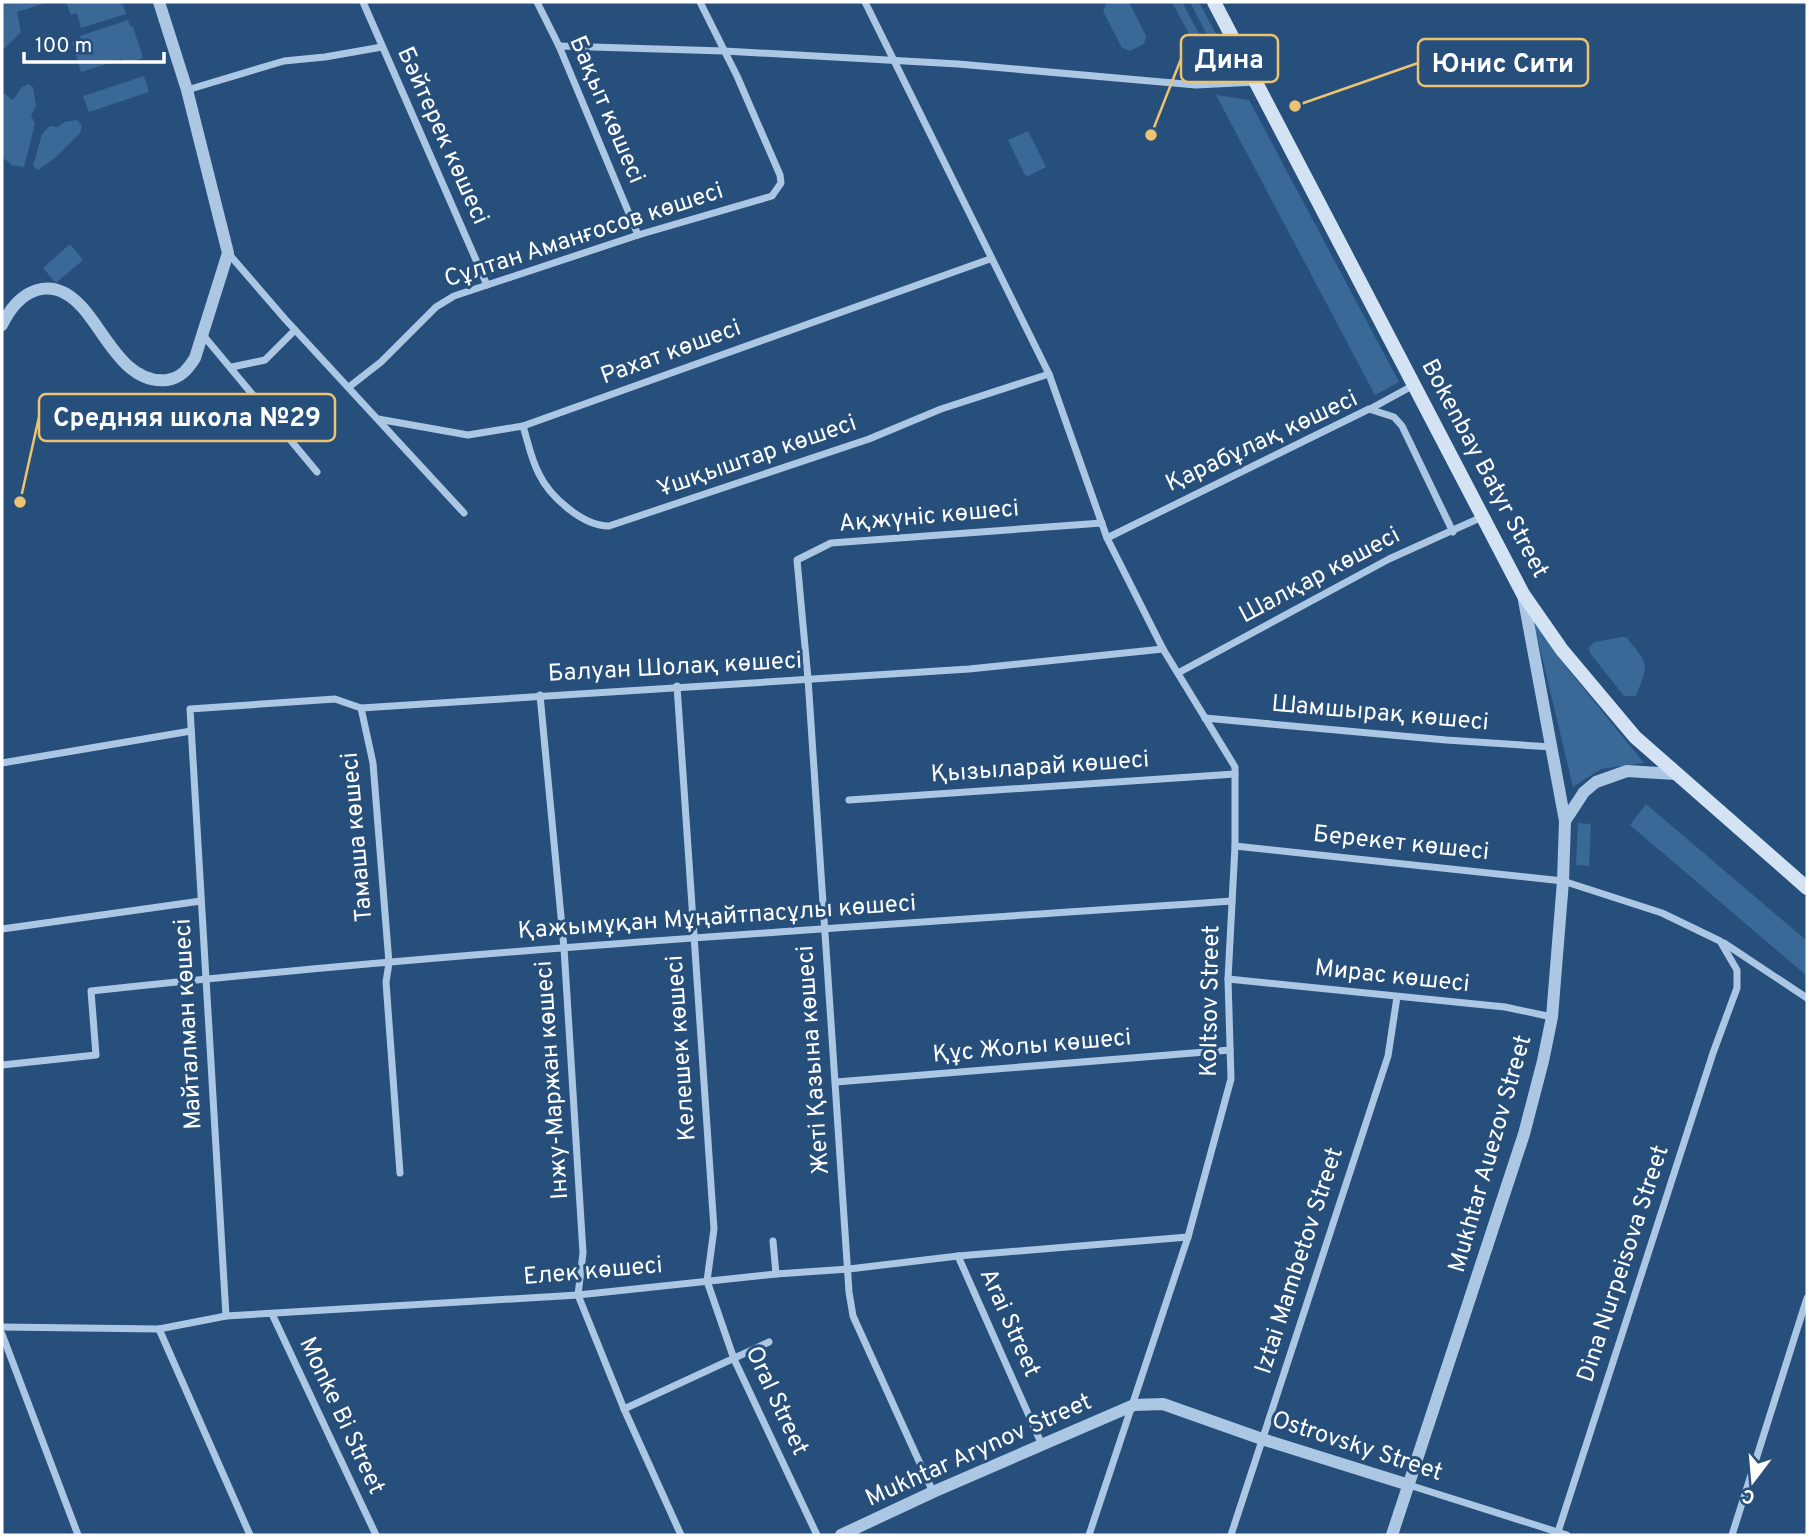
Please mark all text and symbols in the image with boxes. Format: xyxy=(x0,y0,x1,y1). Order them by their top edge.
scale bar xyxy=(24,21,164,65)
street label: Бақыт көшесі xyxy=(561,32,651,188)
text: 100 m xyxy=(35,33,92,60)
callout: Дина xyxy=(1181,35,1278,82)
callout: Юнис Сити xyxy=(1418,39,1588,86)
street label: Бәйтерек көшесі xyxy=(389,42,495,230)
text: Дина xyxy=(1194,45,1264,78)
text: Юнис Сити xyxy=(1432,49,1574,82)
street label: Сұлтан Аманғосов көшесі xyxy=(441,177,727,295)
street label: Рахат көшесі xyxy=(597,314,745,392)
street label: Bokenbay Batyr Street xyxy=(1414,354,1554,584)
street label: Қарабұлақ көшесі xyxy=(1161,384,1363,500)
callout: Средняя школа №29 xyxy=(39,394,335,441)
text: Средняя школа №29 xyxy=(53,403,321,436)
street label: Ұшқыштар көшесі xyxy=(653,409,861,505)
street label: Ақжүніс көшесі xyxy=(838,494,1020,540)
street label: Шалқар көшесі xyxy=(1234,521,1406,631)
street label: Балуан Шолақ көшесі xyxy=(547,646,803,690)
street label: Шамшырақ көшесі xyxy=(1270,690,1490,738)
street label: Қызыларай көшесі xyxy=(930,745,1150,791)
street label: Тамаша көшесі xyxy=(336,751,380,923)
street label: Берекет көшесі xyxy=(1311,820,1491,868)
street label: Қажымұқан Мұңайтпасұлы көшесі xyxy=(517,889,917,947)
street label: Майталман көшесі xyxy=(168,918,210,1130)
street label: Koltsov Street xyxy=(1195,925,1227,1077)
street label: Жеті Қазына көшесі xyxy=(791,944,837,1176)
street label: Келешек көшесі xyxy=(661,954,703,1142)
street label: Мирас көшесі xyxy=(1313,954,1471,1000)
street label: Інжу-Маржан көшесі xyxy=(530,960,576,1200)
street label: Құс Жолы көшесі xyxy=(931,1023,1133,1071)
street label: Mukhtar Auezov Street xyxy=(1443,1032,1539,1276)
street label: Dina Nurpeisova Street xyxy=(1571,1142,1677,1386)
street label: Iztai Mambetov Street xyxy=(1249,1144,1351,1378)
street label: Елек көшесі xyxy=(522,1251,664,1293)
street label: Arai Street xyxy=(972,1264,1046,1382)
street label: Monke Bi Street xyxy=(291,1333,391,1499)
street label: Oral Street xyxy=(738,1342,814,1460)
street label: Mukhtar Arynov Street xyxy=(861,1388,1097,1514)
street label: Ostrovsky Street xyxy=(1268,1405,1446,1489)
north arrow xyxy=(1718,1446,1788,1516)
text: С xyxy=(1740,1482,1758,1509)

